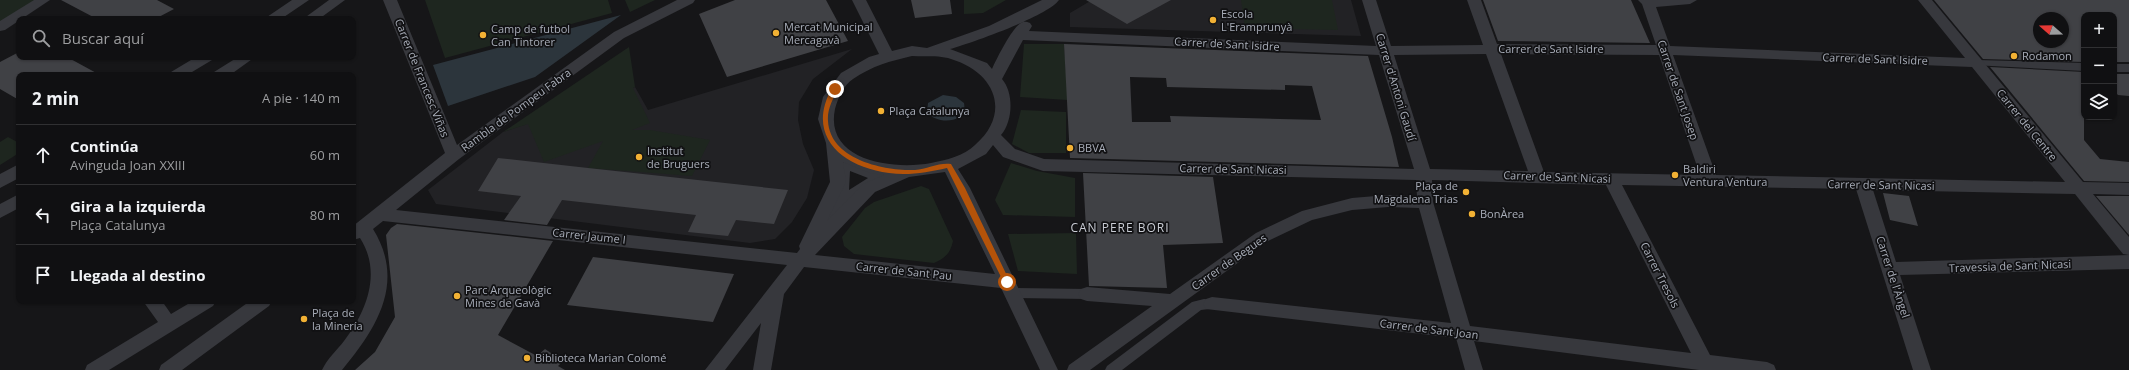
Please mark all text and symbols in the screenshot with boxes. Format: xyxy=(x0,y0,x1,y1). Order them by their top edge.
place label: Escola L'Eramprunyà xyxy=(1221,6,1292,34)
north arrow xyxy=(2033,12,2069,48)
map controls xyxy=(2081,12,2117,120)
button: + xyxy=(2081,12,2117,48)
marker: Escola L'Eramprunyà xyxy=(1208,15,1218,25)
search box xyxy=(16,16,356,60)
street label: Carrer de Francesc Viñas xyxy=(392,16,453,139)
place label: Mercat Municipal Mercagavà xyxy=(784,19,873,47)
place label: Camp de futbol Can Tintorer xyxy=(491,21,570,49)
icon: search xyxy=(30,27,52,49)
text: Buscar aquí xyxy=(62,28,144,48)
marker: Mercat Municipal Mercagavà xyxy=(771,28,781,38)
marker: Camp de futbol Can Tintorer xyxy=(478,30,488,40)
street label: Carrer d'Antoni Gaudí xyxy=(1373,31,1420,143)
street label: Carrer de Sant Isidre xyxy=(1174,33,1280,54)
street label: Carrer de Sant Josep xyxy=(1654,38,1703,142)
street label: Carrer de Sant Isidre xyxy=(1498,41,1604,56)
place label: Rodamon xyxy=(2022,48,2072,63)
button: − xyxy=(2081,48,2117,84)
street label: Carrer de Sant Isidre xyxy=(1822,49,1928,68)
marker: Rodamon xyxy=(2009,51,2019,61)
street label: Rambla de Pompeu Fabra xyxy=(458,65,574,155)
route end xyxy=(826,80,844,98)
button: layers xyxy=(2081,84,2117,120)
street label: Carrer del Centre xyxy=(1994,86,2061,164)
text: 2 min xyxy=(32,87,79,110)
text: A pie · 140 m xyxy=(262,89,340,107)
place label: Plaça Catalunya xyxy=(889,103,970,118)
marker: Plaça Catalunya xyxy=(876,106,886,116)
text: Continúa xyxy=(70,136,139,156)
place label: BBVA xyxy=(1078,140,1106,155)
place label: Institut de Bruguers xyxy=(647,143,710,171)
marker: BBVA xyxy=(1065,143,1075,153)
icon: ahead xyxy=(32,144,54,166)
text: 60 m xyxy=(310,146,340,164)
marker: Institut de Bruguers xyxy=(634,152,644,162)
text: Avinguda Joan XXIII xyxy=(70,156,185,174)
street label: Carrer de Sant Nicasi xyxy=(1179,160,1287,177)
place label: Baldiri Ventura Ventura xyxy=(1683,161,1767,189)
street label: Carrer de Sant Nicasi xyxy=(1503,167,1611,186)
marker: Baldiri Ventura Ventura xyxy=(1670,170,1680,180)
street label: Carrer de Sant Nicasi xyxy=(1827,176,1935,193)
place label: Plaça de Magdalena Trias xyxy=(1374,178,1458,206)
marker: Plaça de Magdalena Trias xyxy=(1461,187,1471,197)
text: Gira a la izquierda xyxy=(70,196,206,216)
icon: left xyxy=(32,204,54,226)
text: 80 m xyxy=(310,206,340,224)
place label: BonÀrea xyxy=(1480,206,1524,221)
marker: BonÀrea xyxy=(1467,209,1477,219)
text: Plaça Catalunya xyxy=(70,216,165,234)
district label: CAN PERE BORI xyxy=(1070,219,1170,236)
street label: Carrer Jaume I xyxy=(552,224,626,247)
street label: Carrer de Begues xyxy=(1188,230,1269,293)
street label: Carrer de l'Àngel xyxy=(1873,234,1914,320)
street label: Carrer Tresols xyxy=(1637,239,1684,310)
street label: Travessia de Sant Nicasi xyxy=(1949,256,2071,275)
street label: Carrer de Sant Pau xyxy=(855,258,953,283)
icon: arrive xyxy=(32,264,54,286)
text: Llegada al destino xyxy=(70,265,205,285)
route start xyxy=(998,273,1016,291)
place label: Parc Arqueològic Mines de Gavà xyxy=(465,282,552,310)
marker: Parc Arqueològic Mines de Gavà xyxy=(452,291,462,301)
place label: Plaça de la Minería xyxy=(312,305,363,333)
marker: Plaça de la Minería xyxy=(299,314,309,324)
street label: Carrer de Sant Joan xyxy=(1379,315,1479,342)
place label: Biblioteca Marian Colomé xyxy=(535,350,666,365)
marker: Biblioteca Marian Colomé xyxy=(522,353,532,363)

